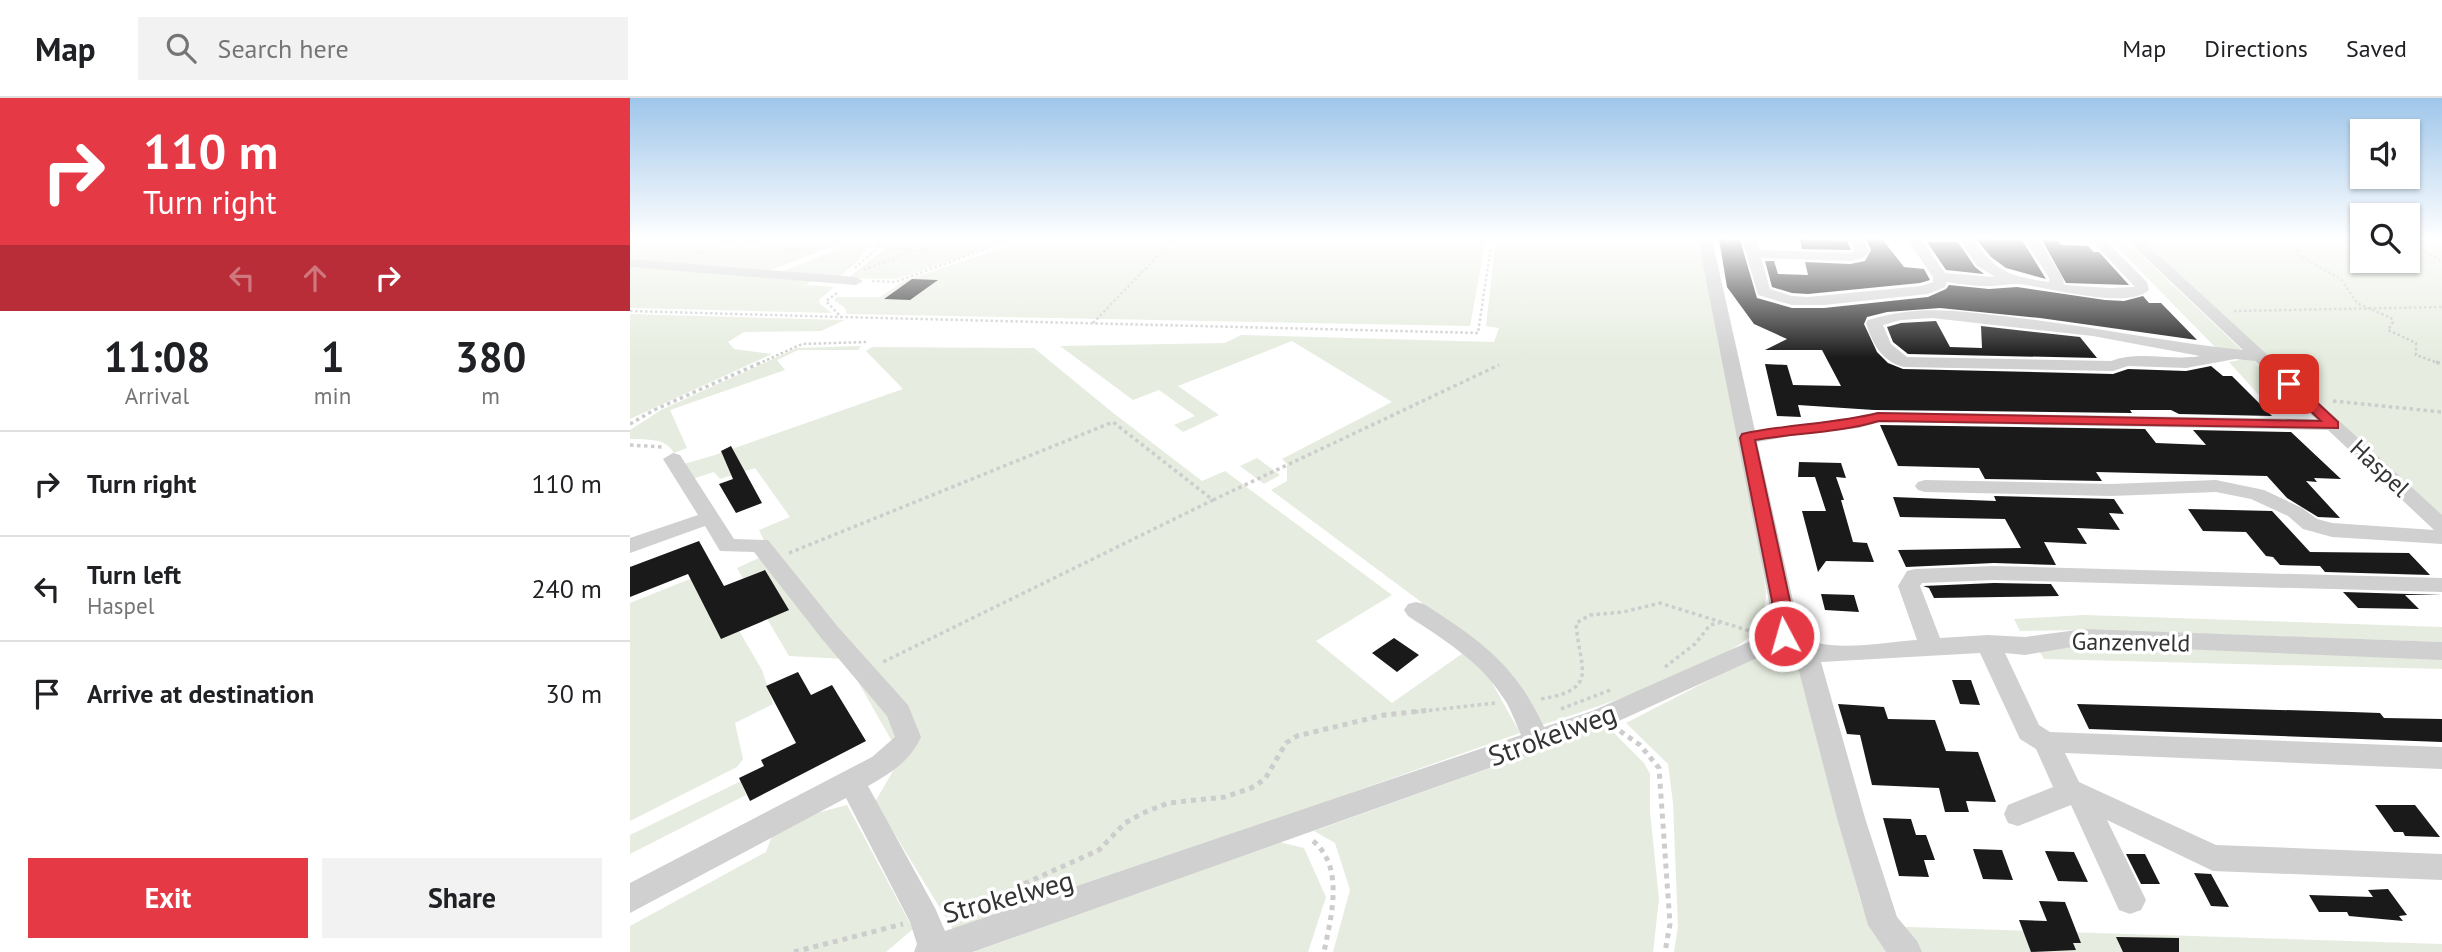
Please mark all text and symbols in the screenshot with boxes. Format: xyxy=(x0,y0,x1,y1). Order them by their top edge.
search box xyxy=(138,17,628,80)
text: Map xyxy=(35,27,96,70)
icon: search xyxy=(162,29,200,67)
text: Search here xyxy=(218,32,349,65)
text: Map xyxy=(2122,33,2166,64)
text: Directions xyxy=(2204,33,2308,64)
text: Saved xyxy=(2346,33,2407,64)
text: 110 m xyxy=(143,119,278,183)
map controls xyxy=(2350,119,2420,273)
button: sound xyxy=(2350,119,2420,189)
icon: right xyxy=(28,126,119,217)
text: Turn right xyxy=(143,181,277,223)
button: search xyxy=(2350,203,2420,273)
icon: left xyxy=(223,259,261,297)
icon: ahead xyxy=(296,259,334,297)
icon: right xyxy=(369,259,407,297)
text: 11:08 xyxy=(104,329,210,384)
text: 1 xyxy=(321,329,344,384)
text: 380 xyxy=(455,329,526,384)
pin xyxy=(2259,354,2319,414)
icon: arrive xyxy=(2270,365,2308,403)
text: Arrival xyxy=(125,381,189,410)
text: min xyxy=(314,381,351,410)
text: m xyxy=(481,381,500,410)
street label: Haspel xyxy=(2344,433,2416,503)
icon: right xyxy=(28,465,66,503)
text: Turn right xyxy=(87,467,196,500)
text: 110 m xyxy=(531,467,602,500)
text: Turn left xyxy=(87,558,181,591)
icon: left xyxy=(28,570,66,608)
text: 240 m xyxy=(531,572,602,605)
text: Haspel xyxy=(87,591,154,620)
position arrow xyxy=(1747,599,1821,673)
street label: Ganzenveld xyxy=(2071,625,2191,659)
icon: arrive xyxy=(28,675,66,713)
text: Arrive at destination xyxy=(87,677,314,710)
text: 30 m xyxy=(546,677,602,710)
street label: Strokelweg xyxy=(1483,694,1621,774)
button: Exit xyxy=(28,858,308,938)
button: Share xyxy=(322,858,602,938)
street label: Strokelweg xyxy=(939,861,1077,931)

